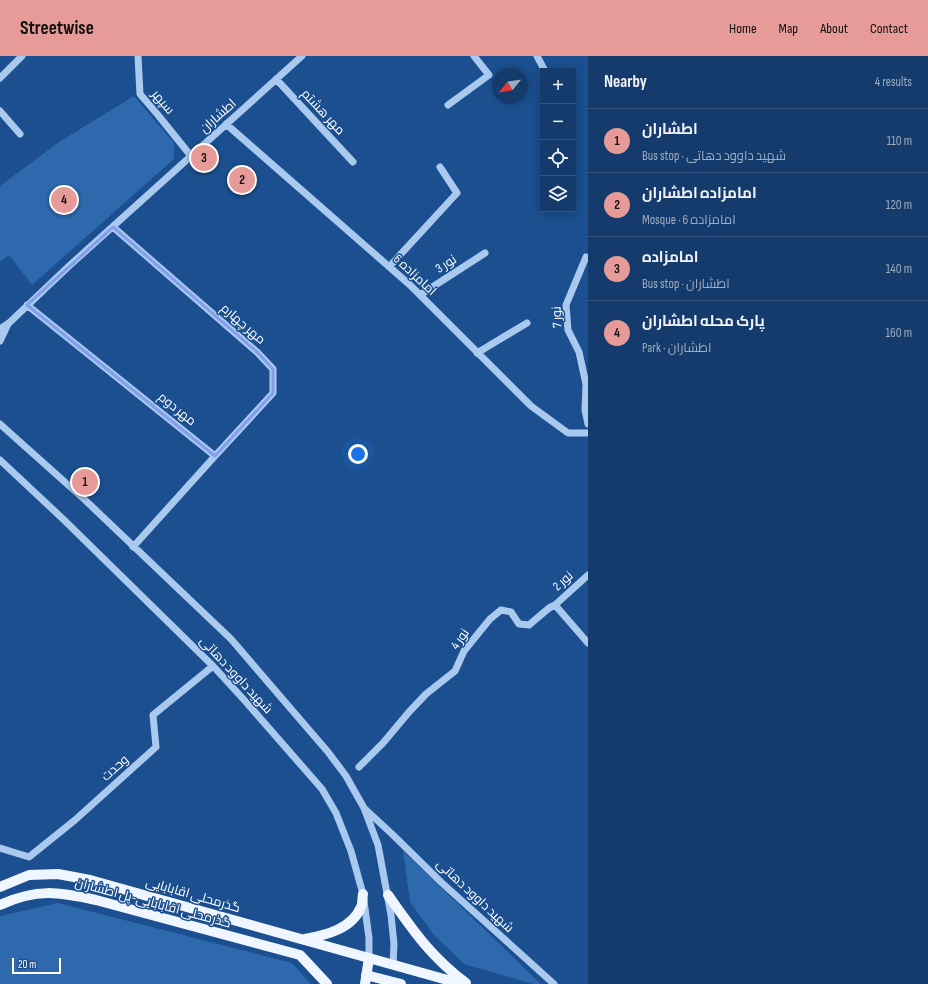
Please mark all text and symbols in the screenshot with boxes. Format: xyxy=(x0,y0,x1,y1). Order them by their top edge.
text: Streetwise xyxy=(20,17,94,40)
text: Home xyxy=(729,20,757,37)
text: Map xyxy=(779,20,798,37)
text: About xyxy=(820,20,848,37)
text: Contact xyxy=(870,20,908,37)
north arrow xyxy=(492,68,528,104)
map controls xyxy=(540,68,576,212)
button: + xyxy=(540,68,576,104)
text: Nearby xyxy=(604,72,647,92)
text: 4 results xyxy=(875,74,912,90)
street label: سپهر xyxy=(148,86,178,118)
street label: مهر هشتم xyxy=(297,86,348,139)
street label: اطشاران xyxy=(196,95,240,137)
button: − xyxy=(540,104,576,140)
text: اطشاران xyxy=(642,120,698,139)
text: 1 xyxy=(614,133,620,149)
text: 110 m xyxy=(887,133,912,149)
button: locate xyxy=(540,140,576,176)
pin: 3 xyxy=(191,143,217,173)
text: Bus stop · شهید داوود دهاتی xyxy=(642,148,786,164)
pin: 2 xyxy=(229,165,255,195)
button: layers xyxy=(540,176,576,212)
text: امامزاده اطشاران xyxy=(642,184,757,203)
pin: 4 xyxy=(51,185,77,215)
text: 2 xyxy=(614,197,620,213)
text: 120 m xyxy=(886,197,912,213)
text: Mosque · امامزاده 6 xyxy=(642,212,736,228)
text: امامزاده xyxy=(642,248,699,267)
street label: امامزاده 6 xyxy=(390,251,440,299)
street label: نور 3 xyxy=(432,251,460,277)
text: 3 xyxy=(614,261,620,277)
text: 140 m xyxy=(886,261,912,277)
text: Bus stop · اطشاران xyxy=(642,276,730,292)
street label: مهر چهارم xyxy=(217,300,269,349)
street label: نور 7 xyxy=(548,306,566,328)
text: پارک محله اطشاران xyxy=(642,312,765,331)
text: 4 xyxy=(614,325,620,341)
text: 160 m xyxy=(886,325,912,341)
text: Park · اطشاران xyxy=(642,340,712,356)
street label: مهر دوم xyxy=(154,389,199,430)
your location xyxy=(348,444,368,464)
pin: 1 xyxy=(72,467,98,497)
street label: نور 2 xyxy=(550,568,576,594)
street label: نور 4 xyxy=(447,625,473,653)
street label: شهید داوود دهاتی xyxy=(196,633,276,717)
street label: وحدت xyxy=(98,752,132,784)
street label: شهید داوود دهاتی xyxy=(433,856,517,936)
street label: گذرمحلی اقابابایی-پل اطشاران xyxy=(73,874,233,933)
street label: گذرمحلی اقابابایی xyxy=(144,874,242,916)
scale bar xyxy=(12,956,61,975)
text: 20 m xyxy=(18,958,36,971)

